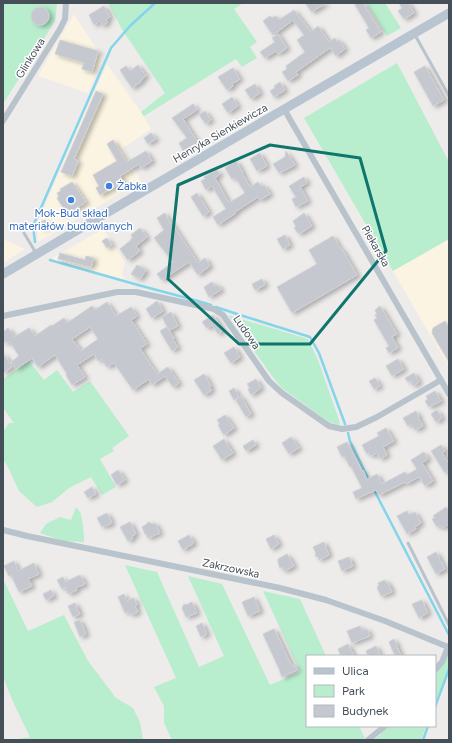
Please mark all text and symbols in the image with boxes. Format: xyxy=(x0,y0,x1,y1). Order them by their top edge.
street label: Glinkowa xyxy=(13,36,48,81)
street label: Henryka Sienkiewicza xyxy=(171,101,270,166)
place label: Żabka xyxy=(117,180,147,193)
marker: Żabka xyxy=(104,181,114,191)
marker: Mok-Bud skład materiałów budowlanych xyxy=(66,195,76,205)
place label: Mok-Bud skład materiałów budowlanych xyxy=(9,207,133,233)
street label: Piekarska xyxy=(359,223,393,269)
street label: Ludowa xyxy=(230,313,263,352)
street label: Zakrzowska xyxy=(201,556,261,581)
legend xyxy=(306,655,436,727)
text: Ulica xyxy=(342,664,369,678)
text: Park xyxy=(342,684,365,698)
text: Budynek xyxy=(342,704,389,718)

